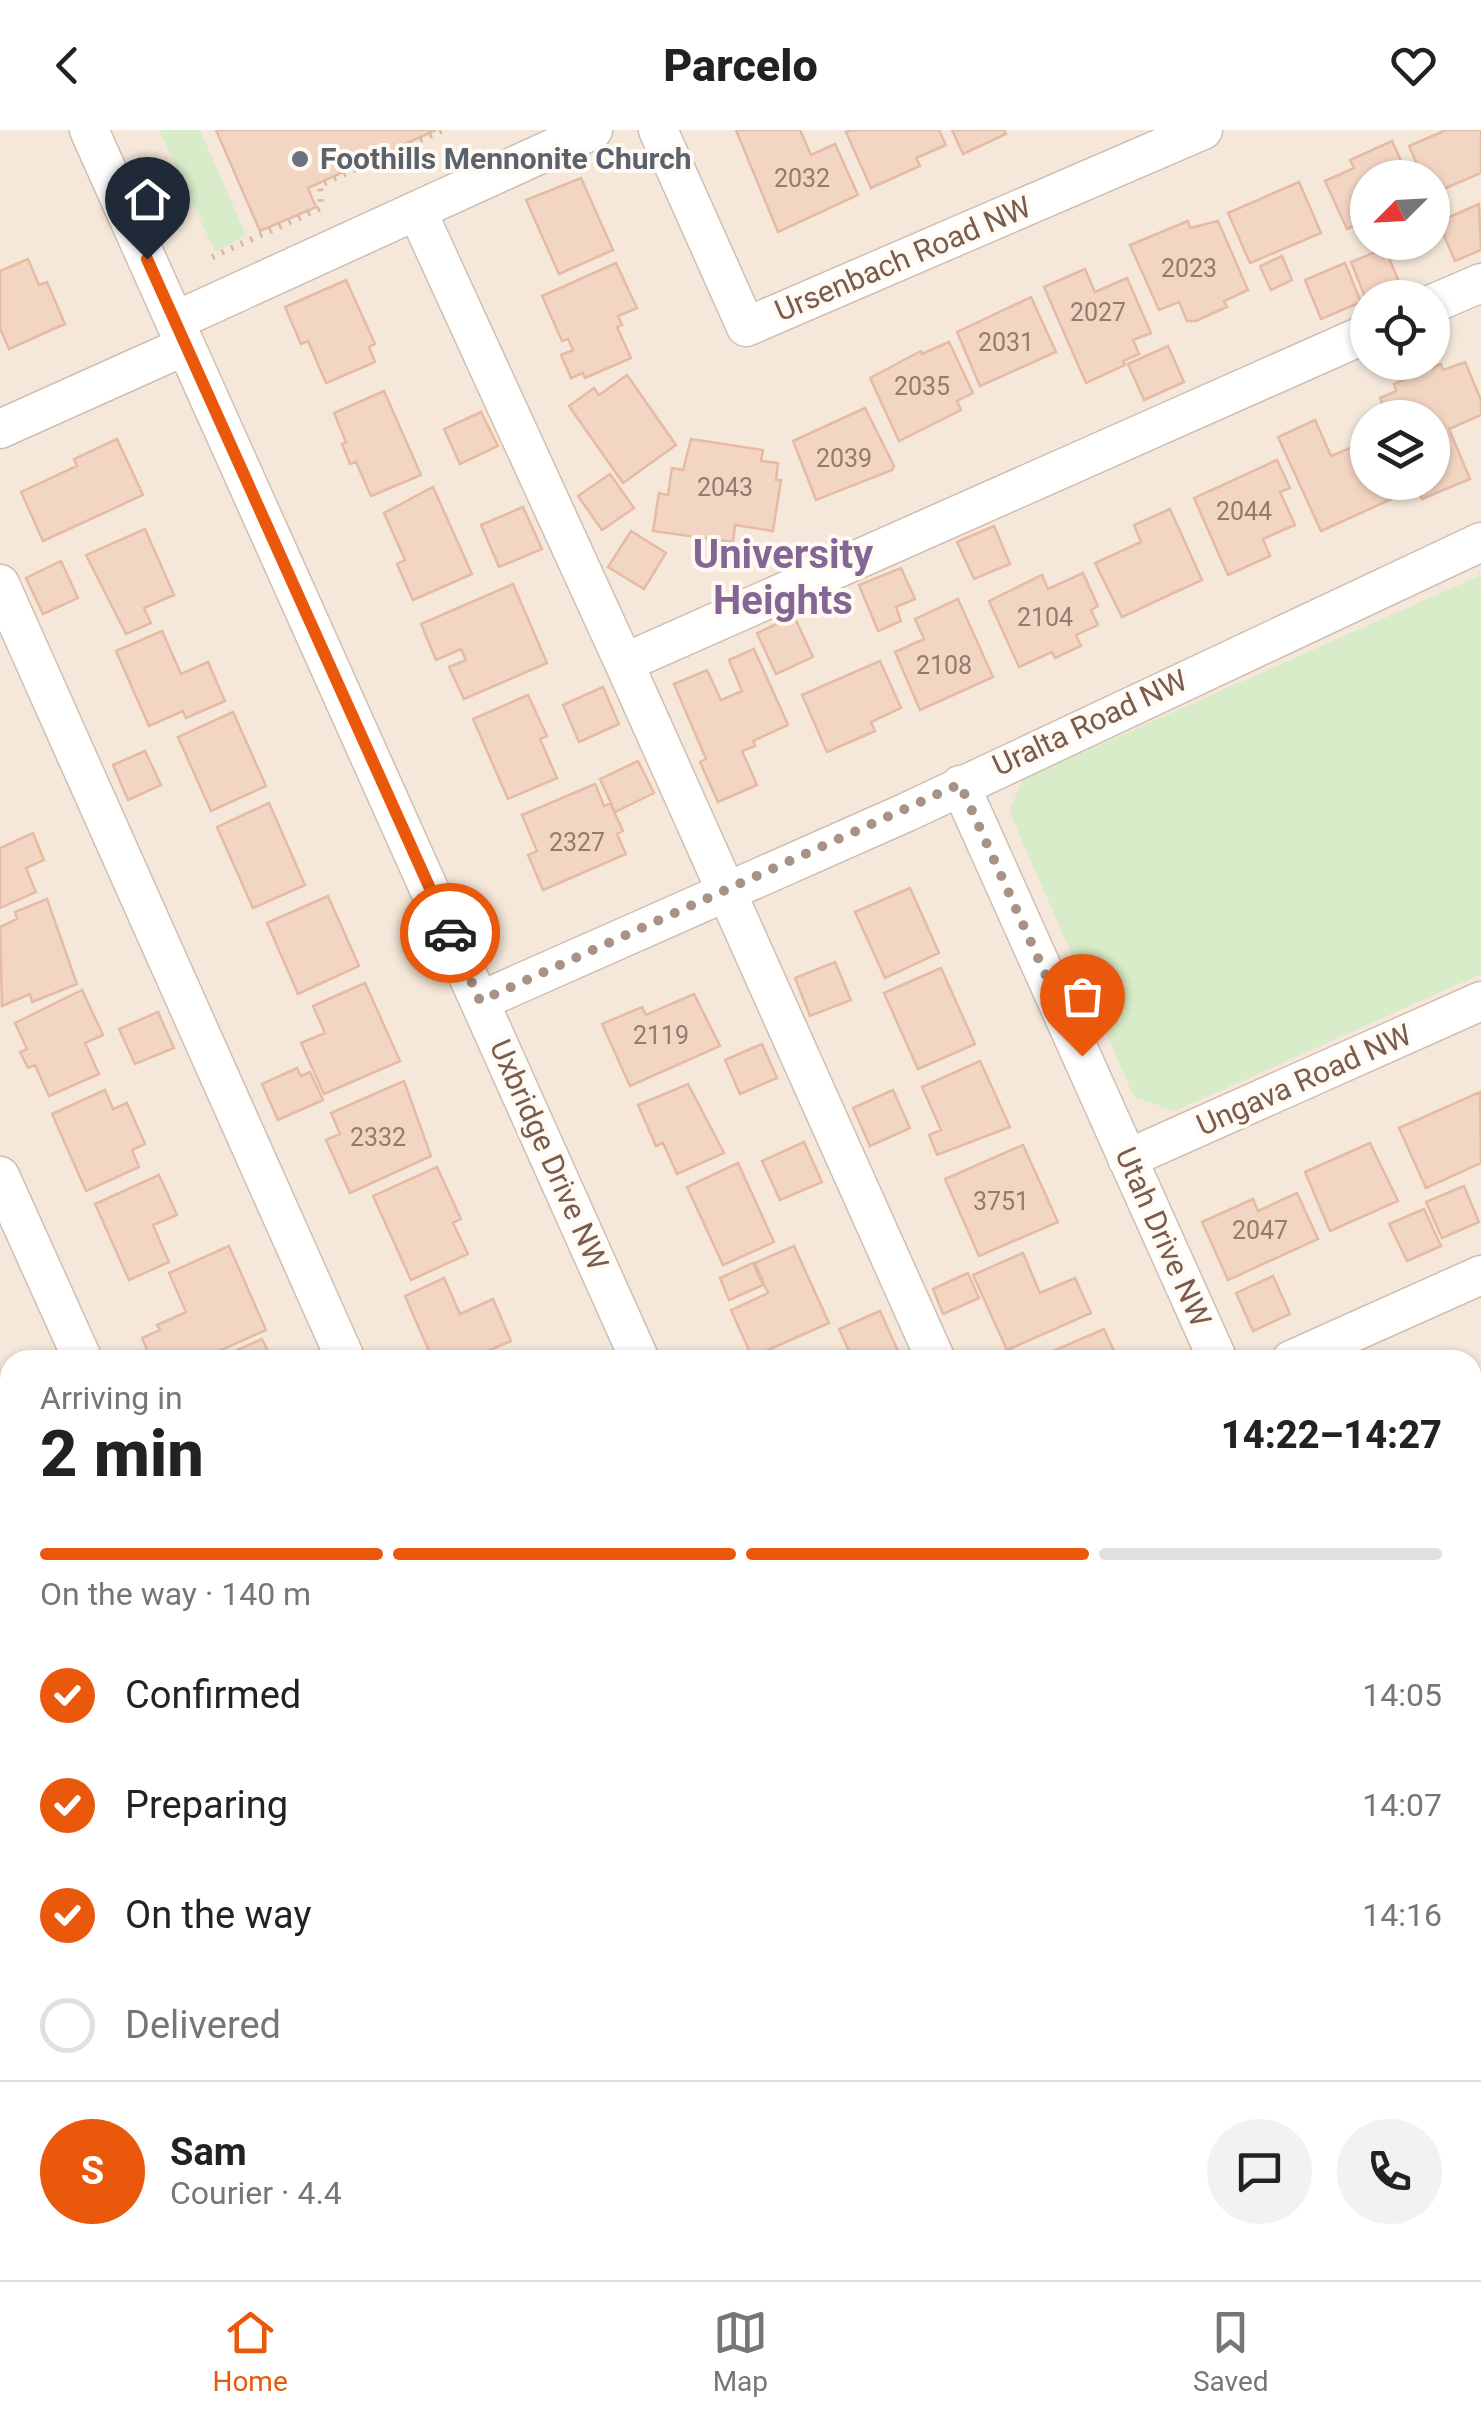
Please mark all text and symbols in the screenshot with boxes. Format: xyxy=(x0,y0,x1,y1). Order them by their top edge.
icon: back xyxy=(40,38,95,93)
icon: heart xyxy=(1386,38,1441,93)
text: Parcelo xyxy=(663,39,818,92)
place label: Foothills Mennonite Church xyxy=(320,141,692,176)
marker: Foothills Mennonite Church xyxy=(289,148,311,170)
pin xyxy=(105,157,190,260)
north arrow xyxy=(1350,160,1450,260)
map controls xyxy=(1350,160,1450,500)
house number: 2032 xyxy=(774,164,830,193)
icon: home xyxy=(120,172,175,227)
street label: Ursenbach Road NW xyxy=(770,189,1036,328)
house number: 2023 xyxy=(1161,254,1217,283)
button: locate xyxy=(1350,280,1450,380)
house number: 2027 xyxy=(1070,298,1126,327)
house number: 2031 xyxy=(978,328,1034,357)
house number: 2035 xyxy=(894,372,950,401)
button: layers xyxy=(1350,400,1450,500)
house number: 2039 xyxy=(816,444,872,473)
house number: 2043 xyxy=(697,473,753,502)
house number: 2044 xyxy=(1216,497,1272,526)
district label: University Heights xyxy=(693,531,874,624)
house number: 2104 xyxy=(1017,603,1073,632)
house number: 2108 xyxy=(916,651,972,680)
street label: Uralta Road NW xyxy=(987,662,1193,783)
house number: 2327 xyxy=(549,828,605,857)
courier xyxy=(400,883,500,983)
icon: car xyxy=(423,906,478,961)
pin xyxy=(1040,954,1125,1057)
icon: bag xyxy=(1055,969,1110,1024)
street label: Ungava Road NW xyxy=(1191,1017,1417,1143)
house number: 2119 xyxy=(633,1021,689,1050)
street label: Uxbridge Drive NW xyxy=(483,1034,616,1275)
house number: 2332 xyxy=(350,1123,406,1152)
street label: Utah Drive NW xyxy=(1108,1142,1219,1332)
house number: 3751 xyxy=(973,1187,1029,1216)
house number: 2047 xyxy=(1232,1216,1288,1245)
text: Arriving in xyxy=(40,1379,183,1417)
text: 14:22–14:27 xyxy=(1221,1413,1442,1457)
text: 2 min xyxy=(40,1416,204,1492)
text: On the way · 140 m xyxy=(40,1575,311,1613)
icon: check xyxy=(40,1668,95,1723)
text: Confirmed xyxy=(125,1673,301,1717)
text: 14:05 xyxy=(1362,1676,1442,1714)
icon: check xyxy=(40,1778,95,1833)
text: Preparing xyxy=(125,1783,288,1827)
text: 14:07 xyxy=(1362,1786,1442,1824)
icon: check xyxy=(40,1888,95,1943)
text: On the way xyxy=(125,1893,311,1937)
text: 14:16 xyxy=(1362,1896,1442,1934)
text: Delivered xyxy=(125,2003,281,2047)
button: chat xyxy=(1207,2119,1312,2224)
button: phone xyxy=(1337,2119,1442,2224)
text: Sam xyxy=(170,2130,247,2174)
text: S xyxy=(81,2149,104,2193)
text: Courier · 4.4 xyxy=(170,2174,342,2212)
tab: Home xyxy=(212,2305,288,2398)
tab: Map xyxy=(713,2305,768,2398)
tab: Saved xyxy=(1193,2305,1269,2398)

